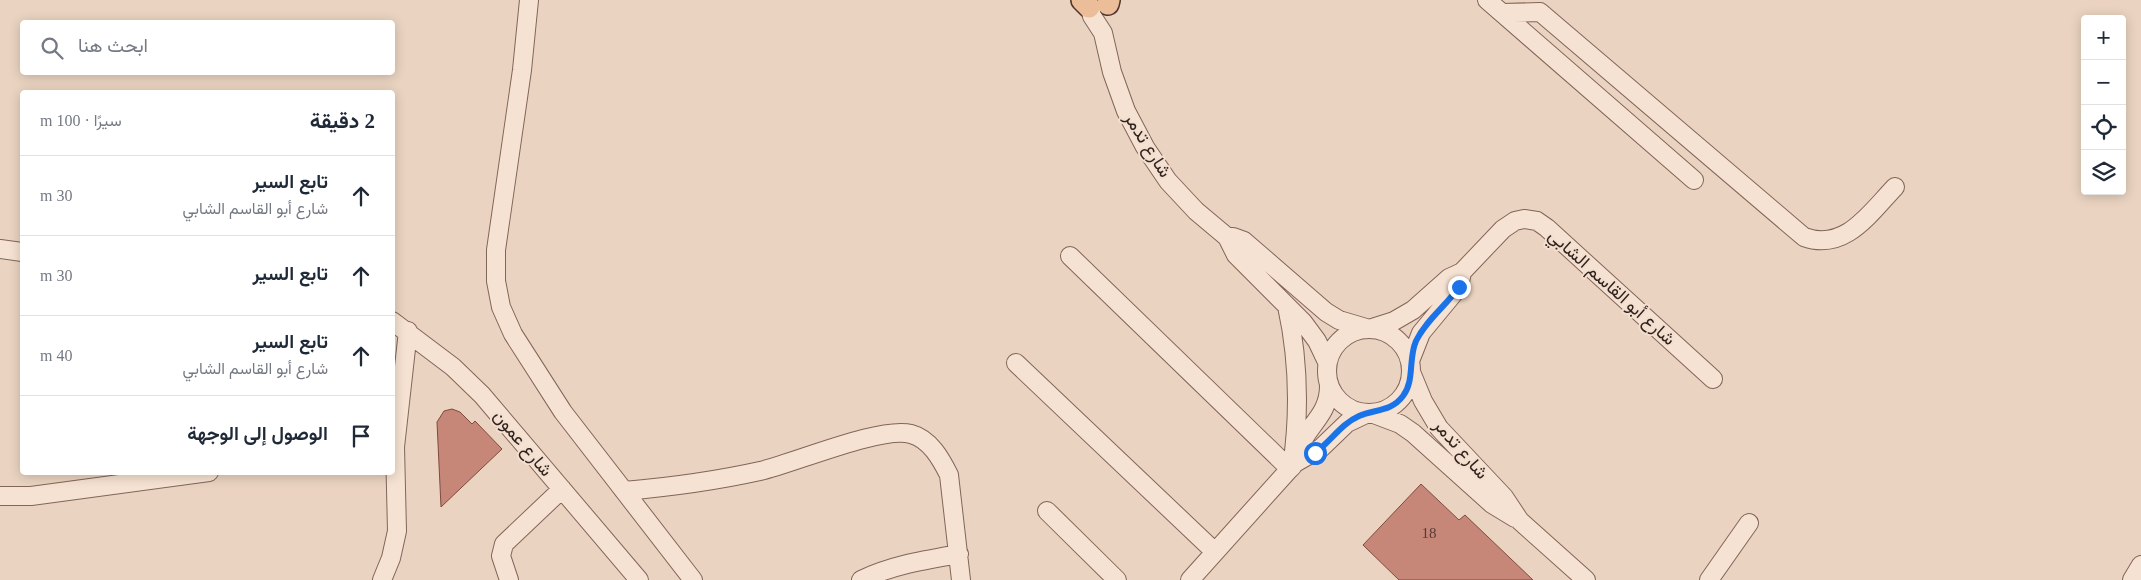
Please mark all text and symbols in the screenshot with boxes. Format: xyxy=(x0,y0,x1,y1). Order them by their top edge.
map controls xyxy=(2081,15,2126,195)
button: + xyxy=(2081,15,2126,60)
search box xyxy=(20,20,395,75)
icon: search xyxy=(38,34,66,62)
text: ابحث هنا xyxy=(78,35,148,56)
button: − xyxy=(2081,60,2126,105)
button: locate xyxy=(2081,105,2126,150)
street label: شارع تدمر xyxy=(1118,108,1176,182)
text: 2 دقيقة xyxy=(310,109,375,133)
text: سيرًا · 100 m xyxy=(40,112,122,129)
button: layers xyxy=(2081,150,2126,195)
text: تابع السير xyxy=(252,171,328,192)
icon: ahead xyxy=(347,182,375,210)
text: 30 m xyxy=(40,187,72,204)
text: شارع أبو القاسم الشابي xyxy=(182,200,328,217)
street label: شارع أبو القاسم الشابي xyxy=(1541,225,1680,353)
icon: ahead xyxy=(347,262,375,290)
text: تابع السير xyxy=(252,263,328,284)
text: 30 m xyxy=(40,267,72,284)
route end xyxy=(1448,276,1471,299)
text: تابع السير xyxy=(252,331,328,352)
icon: ahead xyxy=(347,342,375,370)
text: 40 m xyxy=(40,347,72,364)
text: شارع أبو القاسم الشابي xyxy=(182,360,328,377)
street label: شارع عمون xyxy=(488,406,557,482)
street label: شارع تدمر xyxy=(1428,414,1492,484)
icon: arrive xyxy=(347,422,375,450)
text: الوصول إلى الوجهة xyxy=(187,423,328,444)
route start xyxy=(1304,442,1327,465)
house number: 18 xyxy=(1422,525,1437,541)

